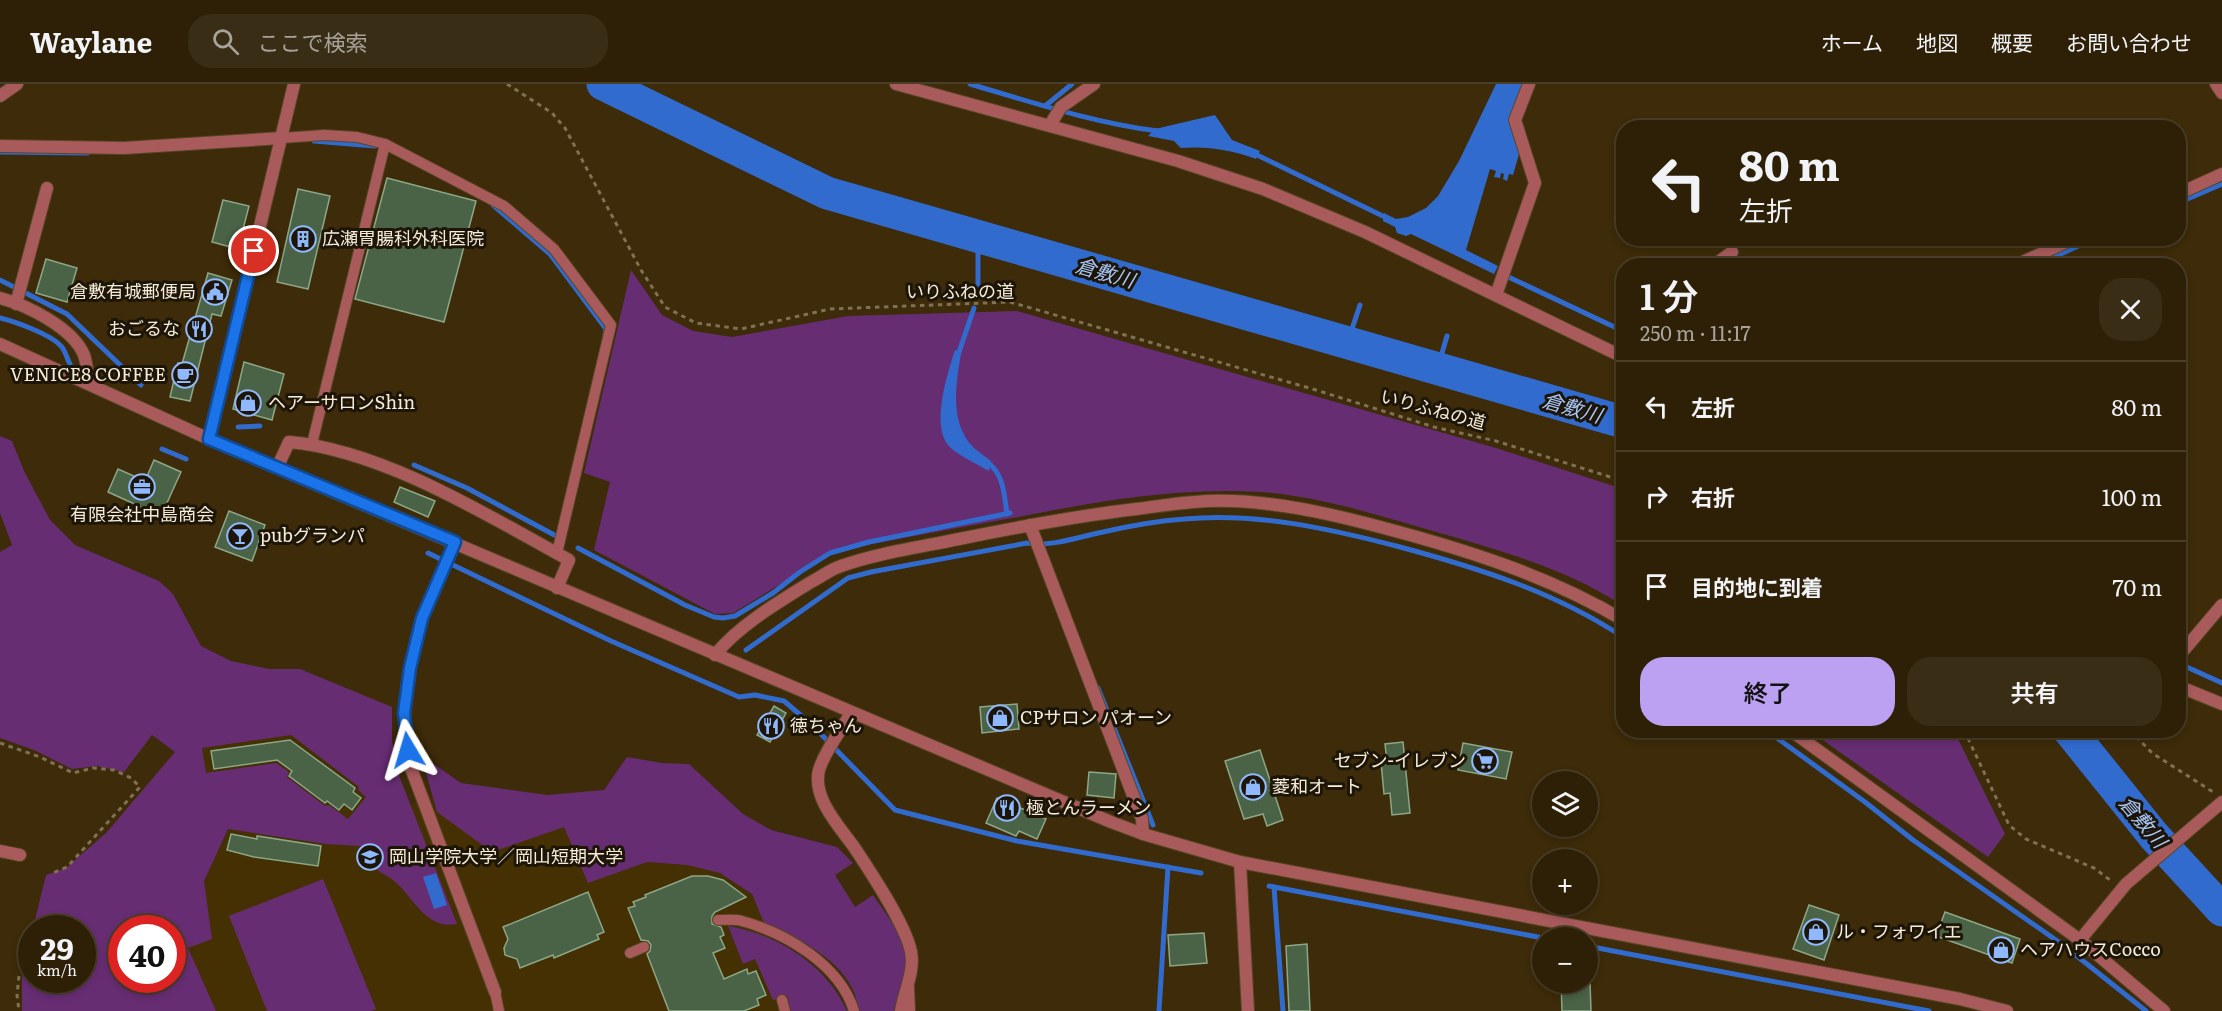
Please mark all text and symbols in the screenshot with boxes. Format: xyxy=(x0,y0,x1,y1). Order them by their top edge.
search box xyxy=(188,14,608,68)
text: Waylane xyxy=(30,20,152,62)
icon: search xyxy=(209,25,242,58)
text: ここで検索 xyxy=(257,25,367,58)
text: ホーム xyxy=(1821,26,1883,57)
text: 地図 xyxy=(1916,26,1958,57)
text: 概要 xyxy=(1991,26,2033,57)
text: お問い合わせ xyxy=(2066,26,2192,57)
text: 80 m xyxy=(1739,132,1840,194)
icon: left xyxy=(1640,144,1718,222)
text: 左折 xyxy=(1739,189,1793,229)
building icon: 広瀬胃腸科外科医院 xyxy=(288,224,318,254)
place label: 広瀬胃腸科外科医院 xyxy=(322,224,484,251)
pin xyxy=(228,225,279,276)
icon: arrive xyxy=(237,234,270,267)
water label: 倉敷川 xyxy=(1073,248,1140,294)
text: 1 分 xyxy=(1640,268,1698,321)
place label: 倉敷有城郵便局 xyxy=(70,277,196,304)
public building icon: 倉敷有城郵便局 xyxy=(200,277,230,307)
street label: いりふねの道 xyxy=(906,277,1014,304)
button: close xyxy=(2099,278,2162,341)
place label: おごるな xyxy=(108,314,180,341)
restaurant icon: おごるな xyxy=(184,314,214,344)
text: 250 m · 11:17 xyxy=(1640,317,1751,347)
place label: VENICE8 COFFEE xyxy=(10,360,166,387)
cafe icon: VENICE8 COFFEE xyxy=(170,360,200,390)
street label: いりふねの道 xyxy=(1378,382,1489,436)
water label: 倉敷川 xyxy=(1540,383,1607,429)
shop icon: ヘアーサロンShin xyxy=(233,388,263,418)
place label: ヘアーサロンShin xyxy=(268,388,415,415)
icon: left xyxy=(1640,390,1673,423)
text: 左折 xyxy=(1691,390,1735,423)
text: 80 m xyxy=(2111,390,2162,423)
office icon: 有限会社中島商会 xyxy=(127,472,157,502)
icon: right xyxy=(1640,480,1673,513)
text: 右折 xyxy=(1691,480,1735,513)
text: 100 m xyxy=(2102,480,2162,513)
place label: 有限会社中島商会 xyxy=(70,500,214,527)
bar icon: pubグランパ xyxy=(225,521,255,551)
place label: pubグランパ xyxy=(260,521,365,548)
icon: arrive xyxy=(1640,570,1673,603)
text: 目的地に到着 xyxy=(1691,570,1823,603)
text: 70 m xyxy=(2112,570,2162,603)
button: 終了 xyxy=(1640,657,1895,726)
button: 共有 xyxy=(1907,657,2162,726)
shop icon: CPサロン パオーン xyxy=(985,703,1015,733)
place label: CPサロン パオーン xyxy=(1020,703,1172,730)
restaurant icon: 徳ちゃん xyxy=(756,711,786,741)
place label: 徳ちゃん xyxy=(790,711,862,738)
position arrow xyxy=(376,718,440,782)
place label: セブン-イレブン xyxy=(1334,746,1466,773)
supermarket icon: セブン-イレブン xyxy=(1470,746,1500,776)
map controls xyxy=(1532,771,1598,993)
button: layers xyxy=(1532,771,1598,837)
shop icon: 菱和オート xyxy=(1238,772,1268,802)
place label: 菱和オート xyxy=(1272,772,1362,799)
water label: 倉敷川 xyxy=(2114,788,2177,855)
restaurant icon: 極とんラーメン xyxy=(992,793,1022,823)
place label: 極とんラーメン xyxy=(1026,793,1151,820)
school or university icon: 岡山学院大学／岡山短期大学 xyxy=(355,842,385,872)
place label: 岡山学院大学／岡山短期大学 xyxy=(389,842,623,869)
button: + xyxy=(1532,849,1598,915)
speed limit sign: 40 xyxy=(108,915,186,993)
shop icon: ル・フォワイエ xyxy=(1801,917,1831,947)
place label: ル・フォワイエ xyxy=(1836,917,1962,944)
text: 29 xyxy=(40,925,74,969)
button: − xyxy=(1532,927,1598,993)
shop icon: ヘアハウスCocco xyxy=(1986,935,2016,965)
place label: ヘアハウスCocco xyxy=(2020,935,2161,962)
text: km/h xyxy=(37,958,77,981)

